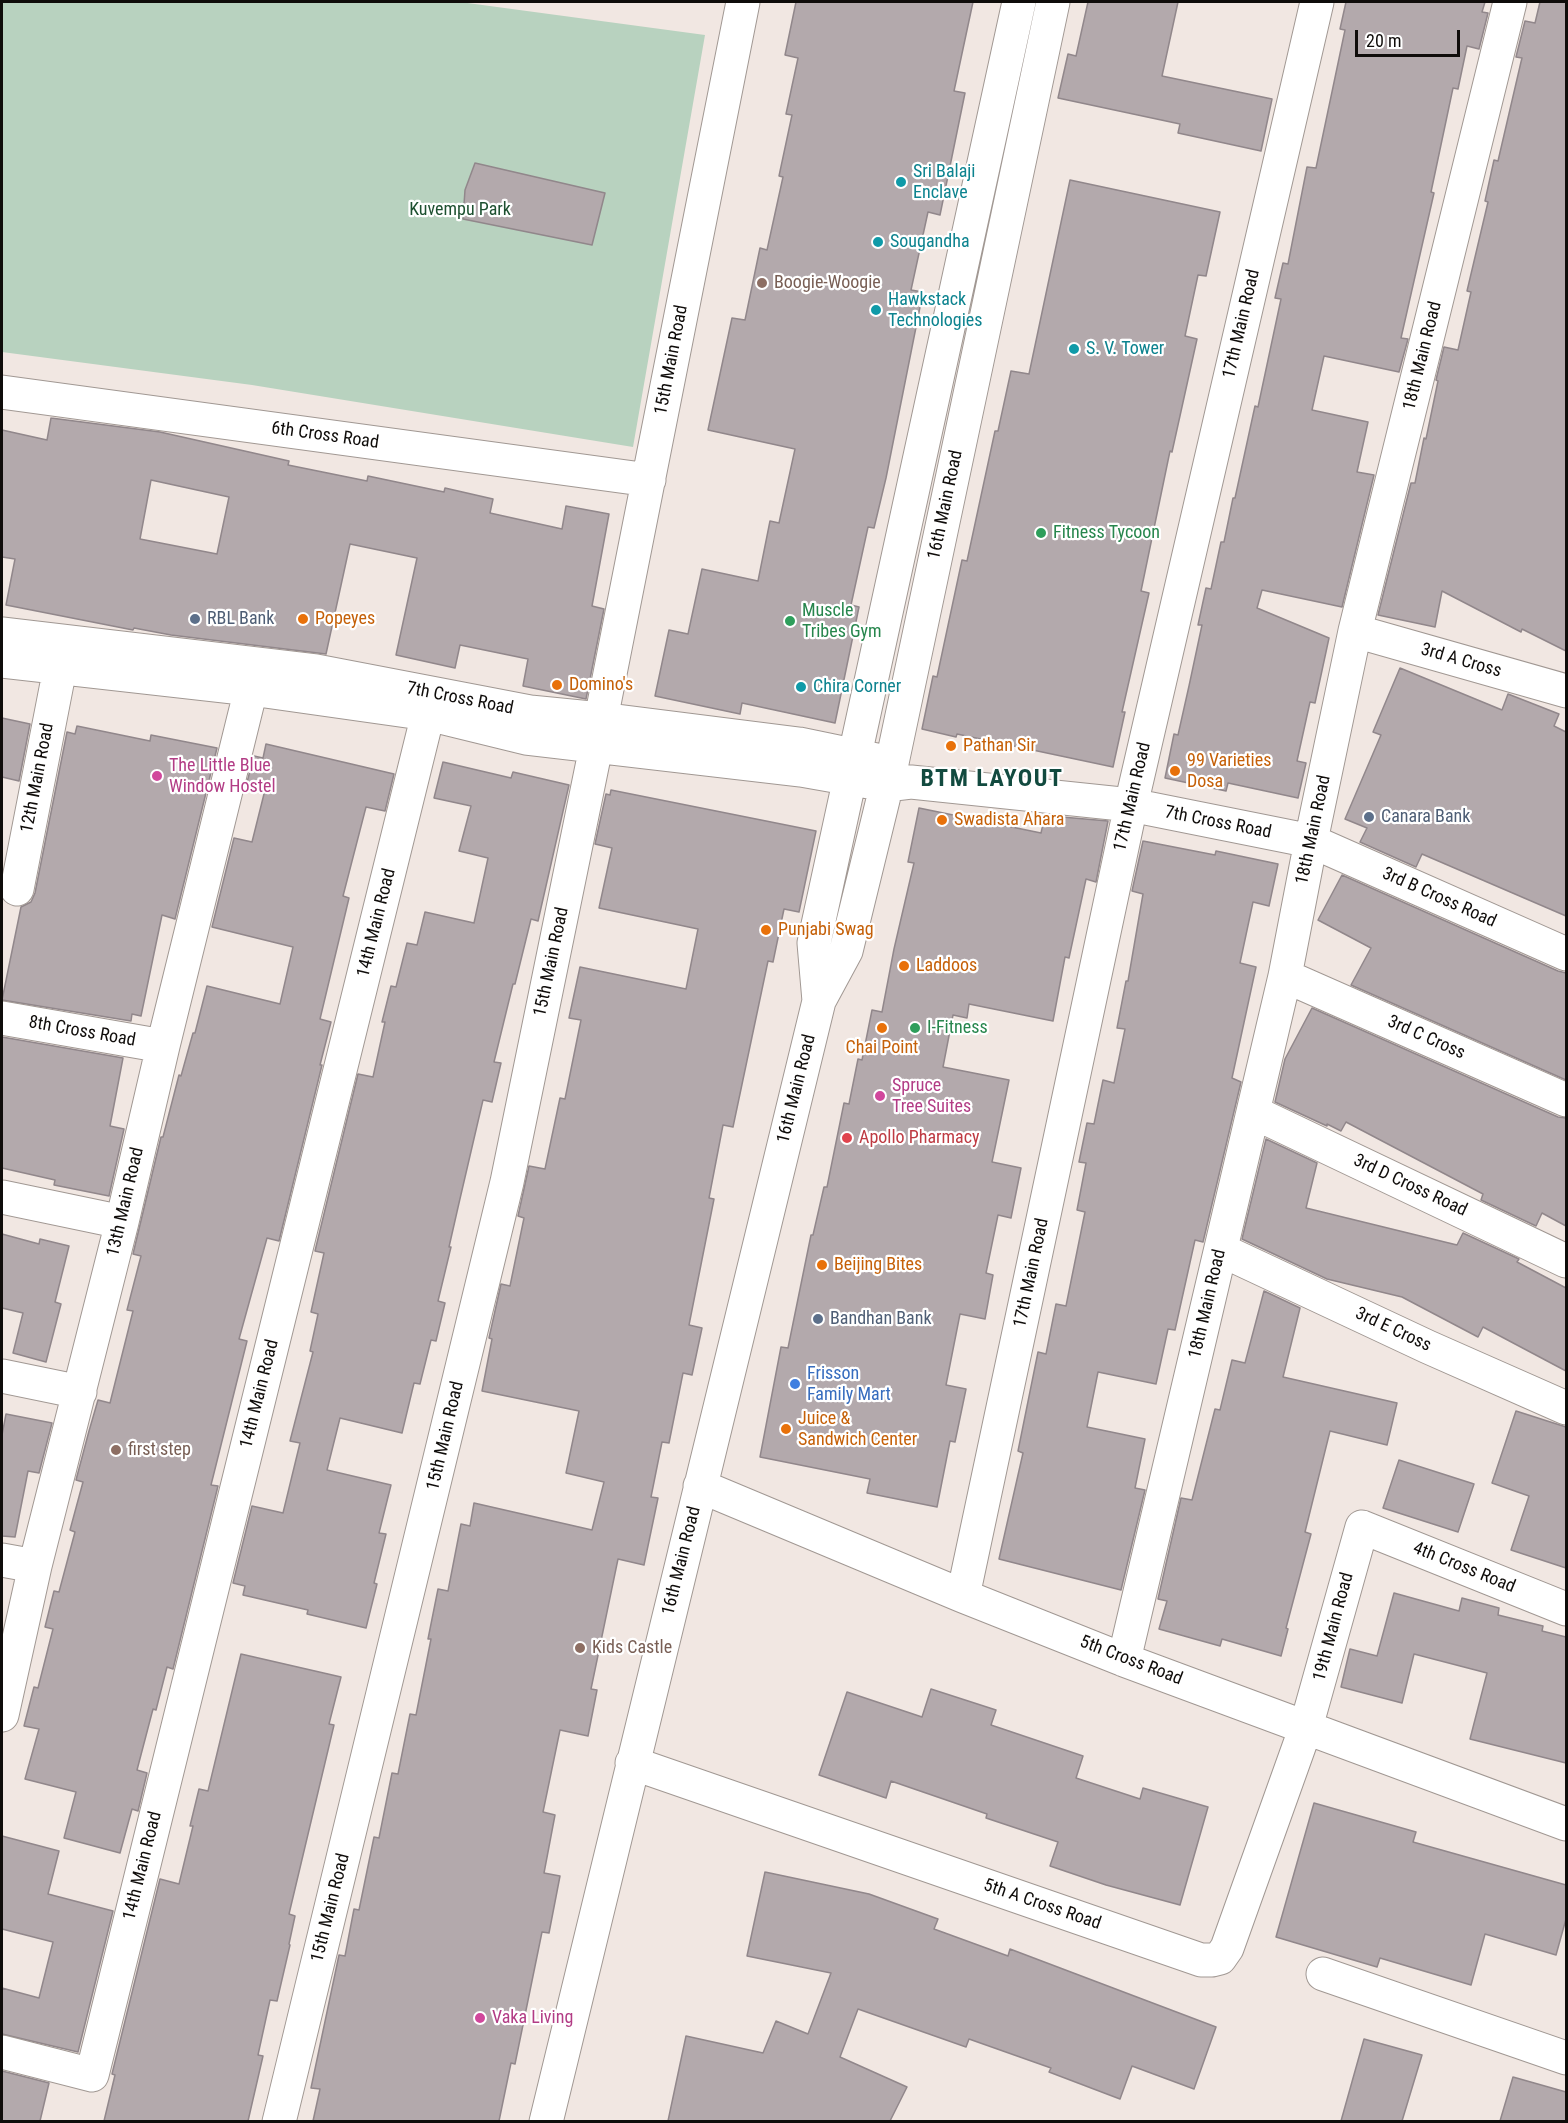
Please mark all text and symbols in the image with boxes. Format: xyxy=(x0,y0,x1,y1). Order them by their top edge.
scale bar xyxy=(1358,18,1463,56)
text: 20 m xyxy=(1366,30,1401,51)
place label: Sri Balaji Enclave xyxy=(913,161,975,204)
marker: Sri Balaji Enclave xyxy=(894,175,908,189)
park label: Kuvempu Park xyxy=(409,199,511,221)
place label: Sougandha xyxy=(890,231,970,253)
marker: Sougandha xyxy=(871,235,885,249)
street label: 17th Main Road xyxy=(1219,267,1265,381)
place label: Boogie-Woogie xyxy=(774,272,881,294)
marker: Boogie-Woogie xyxy=(755,276,769,290)
place label: Hawkstack Technologies xyxy=(888,289,983,332)
street label: 18th Main Road xyxy=(1399,299,1447,413)
street label: 15th Main Road xyxy=(651,303,693,417)
marker: Hawkstack Technologies xyxy=(869,303,883,317)
place label: S. V. Tower xyxy=(1086,338,1164,360)
marker: S. V. Tower xyxy=(1067,342,1081,356)
street label: 6th Cross Road xyxy=(270,418,380,454)
street label: 16th Main Road xyxy=(924,448,968,562)
place label: Fitness Tycoon xyxy=(1053,522,1160,544)
marker: Fitness Tycoon xyxy=(1034,526,1048,540)
place label: Muscle Tribes Gym xyxy=(802,600,882,642)
place label: RBL Bank xyxy=(207,608,274,630)
place label: Popeyes xyxy=(315,608,375,630)
marker: RBL Bank xyxy=(188,612,202,626)
marker: Popeyes xyxy=(296,612,310,626)
marker: Muscle Tribes Gym xyxy=(783,614,797,628)
street label: 3rd A Cross xyxy=(1418,639,1504,683)
place label: Domino's xyxy=(569,674,633,696)
place label: Chira Corner xyxy=(813,676,901,698)
street label: 7th Cross Road xyxy=(405,678,515,720)
marker: Domino's xyxy=(550,678,564,692)
marker: Chira Corner xyxy=(794,680,808,694)
street label: 12th Main Road xyxy=(17,721,59,835)
place label: Pathan Sir xyxy=(963,735,1036,757)
marker: Pathan Sir xyxy=(944,739,958,753)
street label: 17th Main Road xyxy=(1110,740,1156,854)
place label: 99 Varieties Dosa xyxy=(1187,750,1271,792)
place label: The Little Blue Window Hostel xyxy=(169,755,276,798)
marker: 99 Varieties Dosa xyxy=(1168,764,1182,778)
district label: BTM LAYOUT xyxy=(920,766,1064,794)
marker: The Little Blue Window Hostel xyxy=(150,769,164,783)
street label: 18th Main Road xyxy=(1292,773,1336,887)
street label: 7th Cross Road xyxy=(1163,802,1273,844)
place label: Canara Bank xyxy=(1381,806,1470,828)
place label: Swadista Ahara xyxy=(954,809,1064,831)
marker: Canara Bank xyxy=(1362,810,1376,824)
marker: Swadista Ahara xyxy=(935,813,949,827)
street label: 3rd B Cross Road xyxy=(1379,863,1499,933)
street label: 14th Main Road xyxy=(353,866,401,980)
street label: 15th Main Road xyxy=(530,905,574,1019)
place label: Punjabi Swag xyxy=(778,919,874,941)
marker: Punjabi Swag xyxy=(759,923,773,937)
place label: Laddoos xyxy=(916,955,977,977)
marker: Laddoos xyxy=(897,959,911,973)
street label: 3rd C Cross xyxy=(1384,1011,1468,1065)
street label: 8th Cross Road xyxy=(27,1012,137,1052)
place label: I-Fitness xyxy=(927,1017,988,1039)
marker: Chai Point xyxy=(875,1021,889,1035)
marker: I-Fitness xyxy=(908,1021,922,1035)
street label: 16th Main Road xyxy=(773,1032,821,1146)
place label: Chai Point xyxy=(846,1037,918,1059)
place label: Spruce Tree Suites xyxy=(892,1075,971,1118)
marker: Spruce Tree Suites xyxy=(873,1089,887,1103)
place label: Apollo Pharmacy xyxy=(859,1127,979,1149)
marker: Apollo Pharmacy xyxy=(840,1131,854,1145)
street label: 13th Main Road xyxy=(103,1145,149,1259)
street label: 3rd D Cross Road xyxy=(1350,1150,1470,1222)
street label: 17th Main Road xyxy=(1010,1216,1054,1330)
street label: 18th Main Road xyxy=(1185,1247,1231,1361)
place label: Beijing Bites xyxy=(834,1254,922,1276)
marker: Beijing Bites xyxy=(815,1258,829,1272)
street label: 3rd E Cross xyxy=(1352,1303,1434,1357)
place label: Bandhan Bank xyxy=(830,1308,932,1330)
marker: Bandhan Bank xyxy=(811,1312,825,1326)
street label: 14th Main Road xyxy=(236,1337,284,1451)
place label: Frisson Family Mart xyxy=(807,1363,891,1406)
marker: Frisson Family Mart xyxy=(788,1377,802,1391)
street label: 15th Main Road xyxy=(423,1379,469,1493)
place label: Juice & Sandwich Center xyxy=(798,1408,917,1450)
marker: Juice & Sandwich Center xyxy=(779,1422,793,1436)
place label: first step xyxy=(128,1439,191,1461)
marker: first step xyxy=(109,1443,123,1457)
street label: 16th Main Road xyxy=(658,1504,706,1618)
street label: 4th Cross Road xyxy=(1410,1538,1518,1598)
street label: 19th Main Road xyxy=(1309,1570,1359,1684)
street label: 5th Cross Road xyxy=(1077,1632,1185,1690)
place label: Kids Castle xyxy=(592,1637,672,1659)
marker: Kids Castle xyxy=(573,1641,587,1655)
street label: 14th Main Road xyxy=(119,1809,167,1923)
street label: 15th Main Road xyxy=(307,1851,355,1965)
street label: 5th A Cross Road xyxy=(980,1875,1104,1935)
place label: Vaka Living xyxy=(492,2007,573,2029)
marker: Vaka Living xyxy=(473,2011,487,2025)

